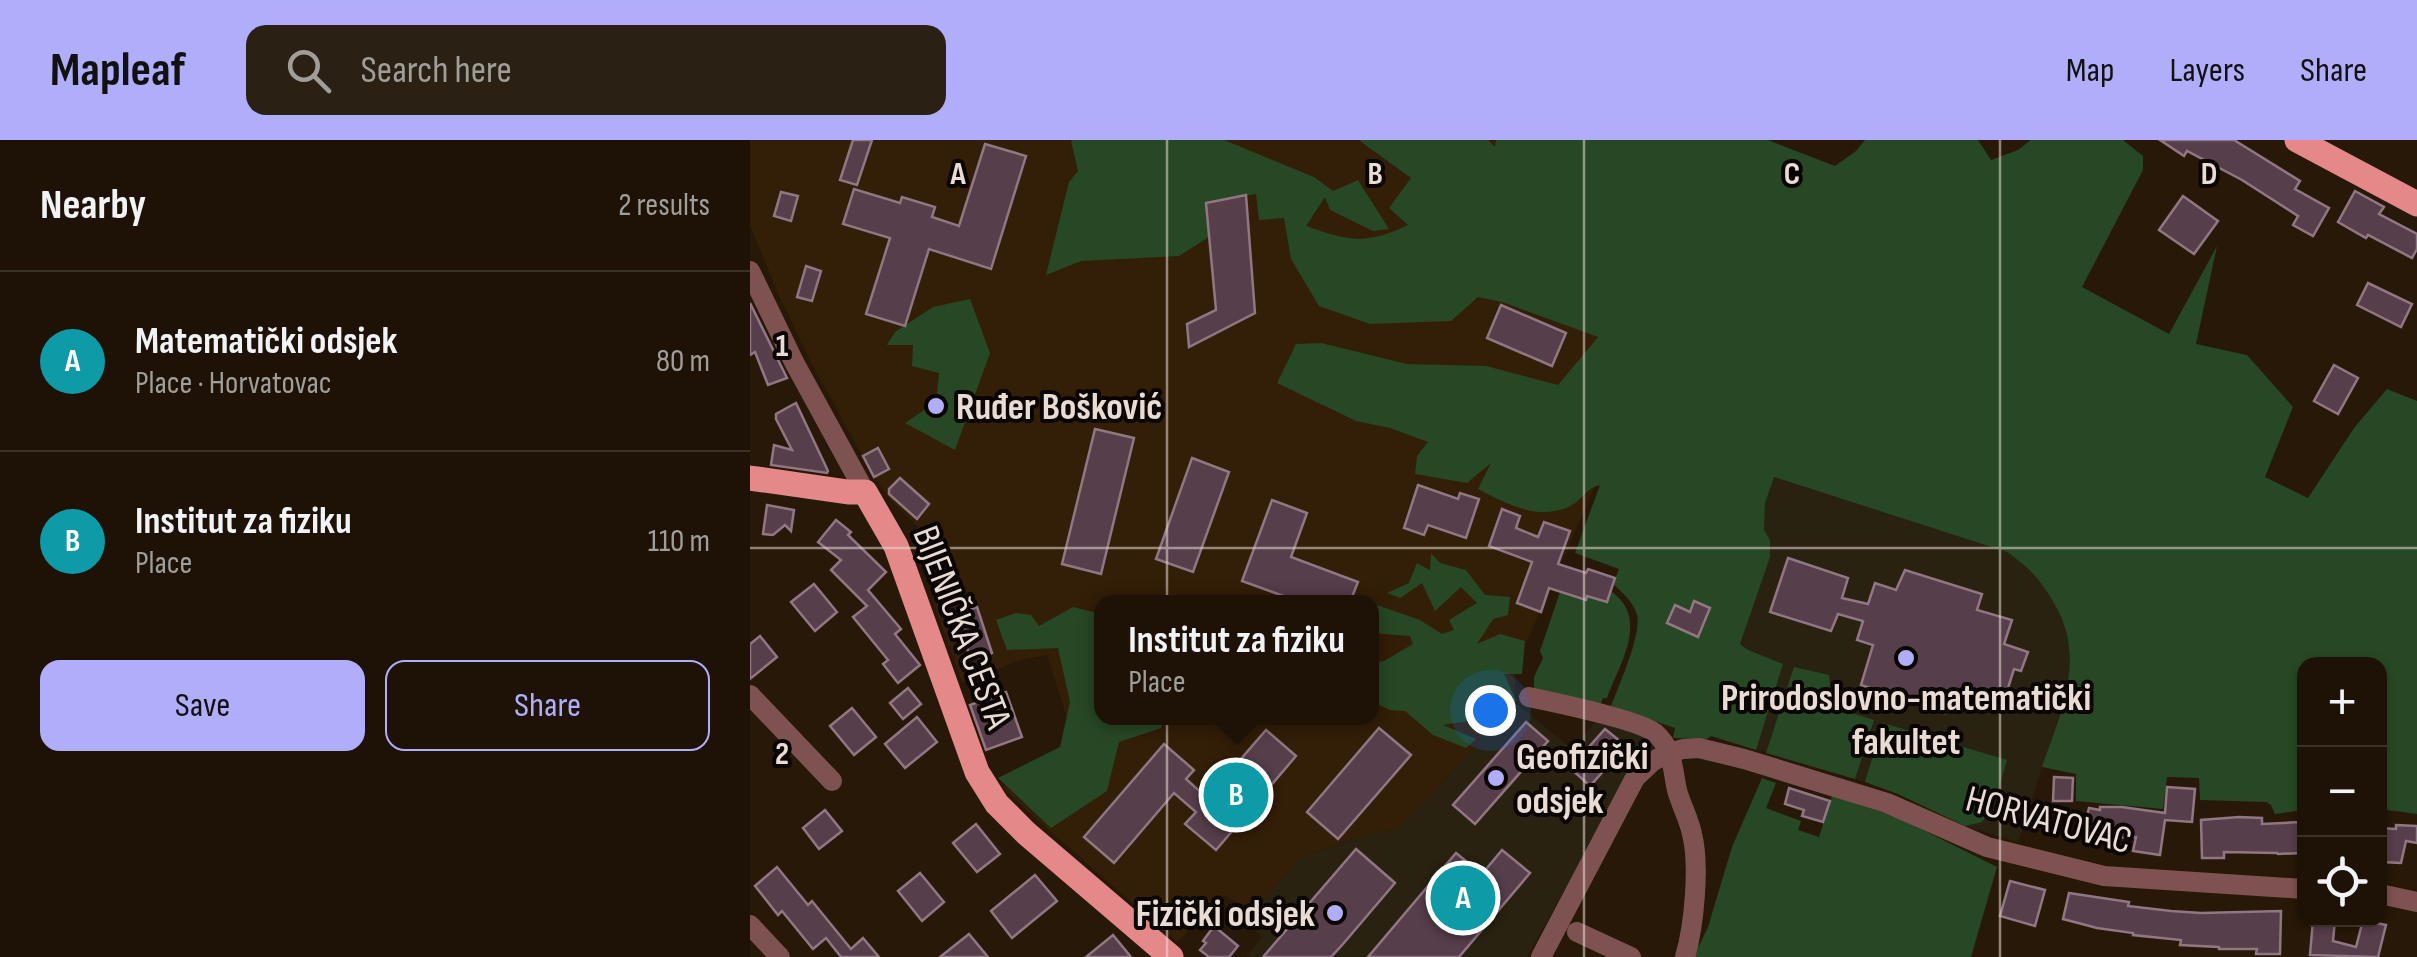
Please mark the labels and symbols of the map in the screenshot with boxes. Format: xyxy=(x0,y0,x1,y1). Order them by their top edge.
text: A xyxy=(949,155,966,194)
text: B xyxy=(1367,155,1383,194)
text: C xyxy=(1784,155,1800,194)
text: D xyxy=(2201,155,2217,194)
text: 1 xyxy=(776,327,789,366)
place label: Ruđer Bošković xyxy=(956,385,1162,430)
marker: Ruđer Bošković xyxy=(925,395,947,417)
street label: BIJENIČKA CESTA xyxy=(902,520,1021,736)
marker: Prirodoslovno-matematički fakultet xyxy=(1895,647,1917,669)
place label: Prirodoslovno-matematički fakultet xyxy=(1721,676,2091,765)
your location xyxy=(1465,685,1516,736)
text: 2 xyxy=(775,735,789,774)
place label: Geofizički odsjek xyxy=(1516,735,1649,824)
pin: B xyxy=(1204,758,1268,832)
marker: Geofizički odsjek xyxy=(1485,767,1507,789)
street label: HORVATOVAC xyxy=(1961,777,2136,864)
pin: A xyxy=(1430,860,1496,936)
place label: Fizički odsjek xyxy=(1136,892,1315,937)
marker: Fizički odsjek xyxy=(1324,902,1346,924)

